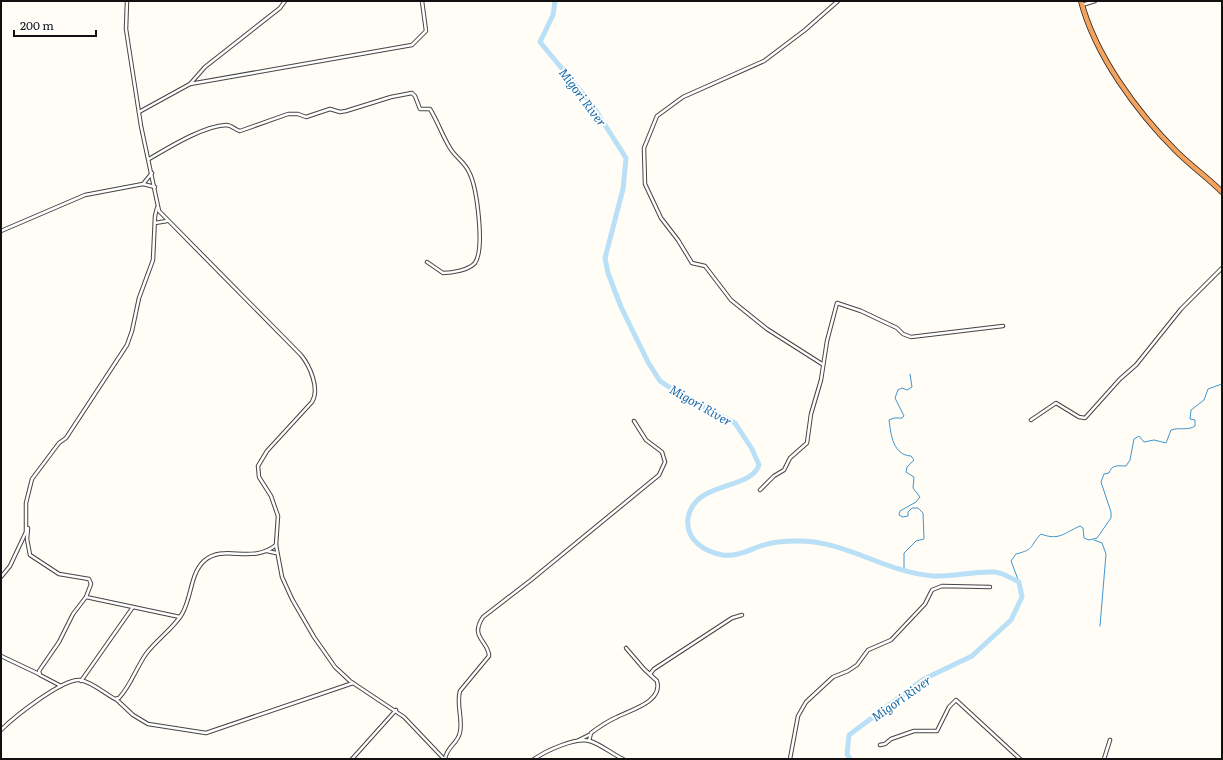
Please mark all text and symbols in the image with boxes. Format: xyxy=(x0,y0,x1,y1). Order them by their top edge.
scale bar xyxy=(14,12,96,38)
text: 200 m xyxy=(20,16,54,34)
water label: Migori River xyxy=(555,64,611,130)
water label: Migori River xyxy=(667,380,736,430)
water label: Migori River xyxy=(868,671,935,725)

